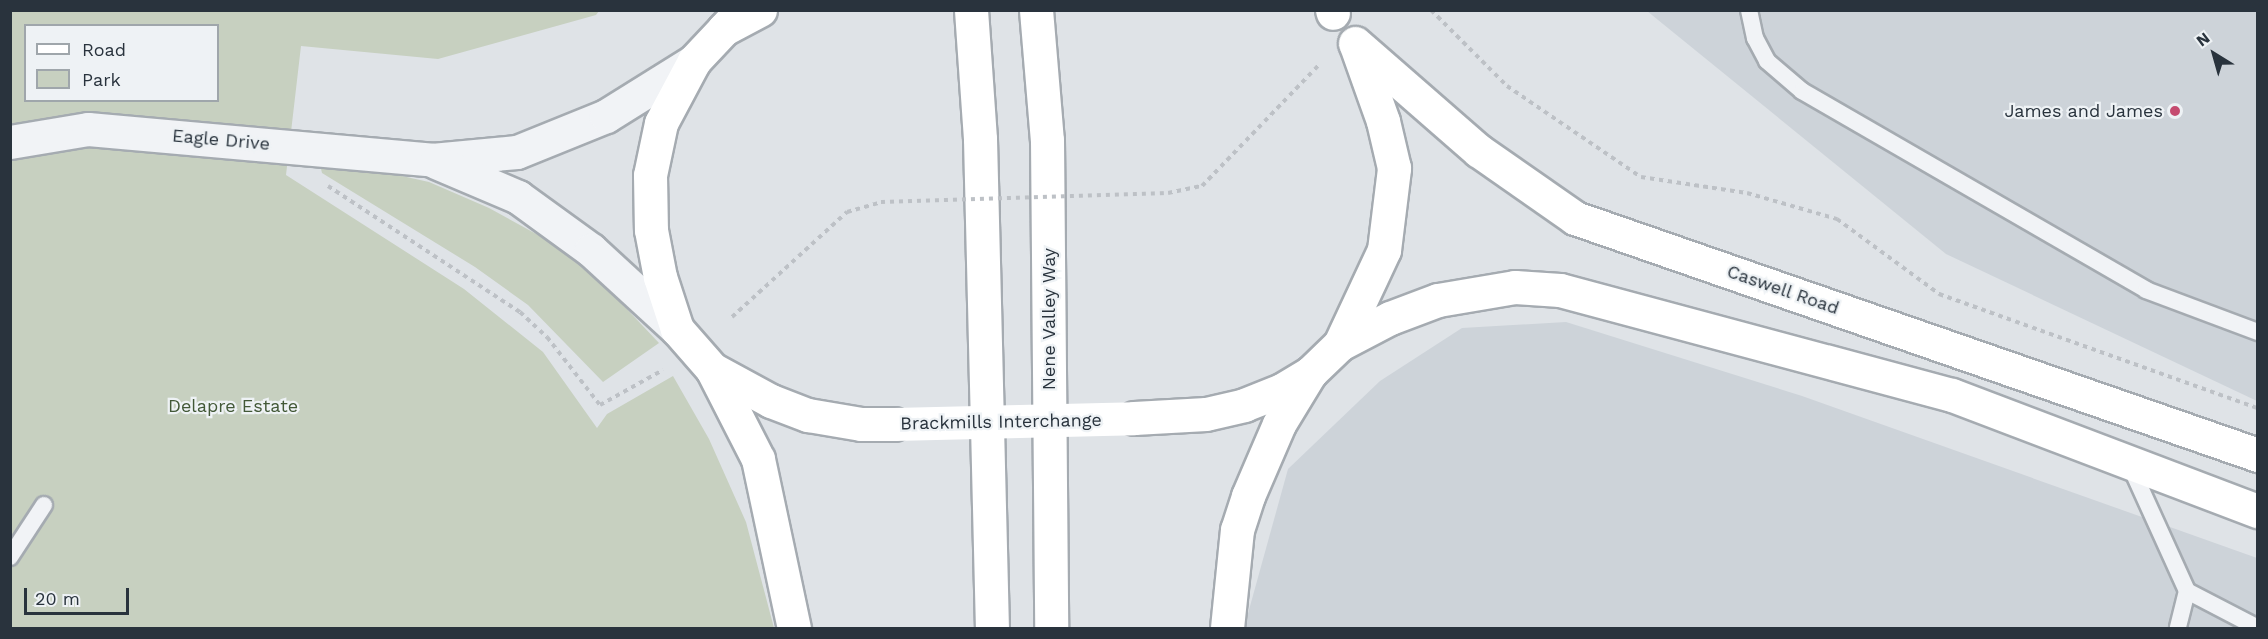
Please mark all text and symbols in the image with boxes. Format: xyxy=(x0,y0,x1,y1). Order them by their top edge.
legend xyxy=(24,24,219,102)
north arrow xyxy=(2184,24,2244,84)
text: N xyxy=(2192,28,2213,50)
text: Road xyxy=(82,39,126,60)
text: Park xyxy=(82,69,121,90)
place label: James and James xyxy=(2004,100,2163,122)
marker: James and James xyxy=(2168,104,2182,118)
street label: Eagle Drive xyxy=(171,125,271,155)
street label: Nene Valley Way xyxy=(1038,247,1060,391)
street label: Caswell Road xyxy=(1724,261,1842,319)
park label: Delapre Estate xyxy=(168,395,298,417)
street label: Brackmills Interchange xyxy=(900,409,1102,435)
scale bar xyxy=(27,576,132,614)
text: 20 m xyxy=(35,588,80,609)

